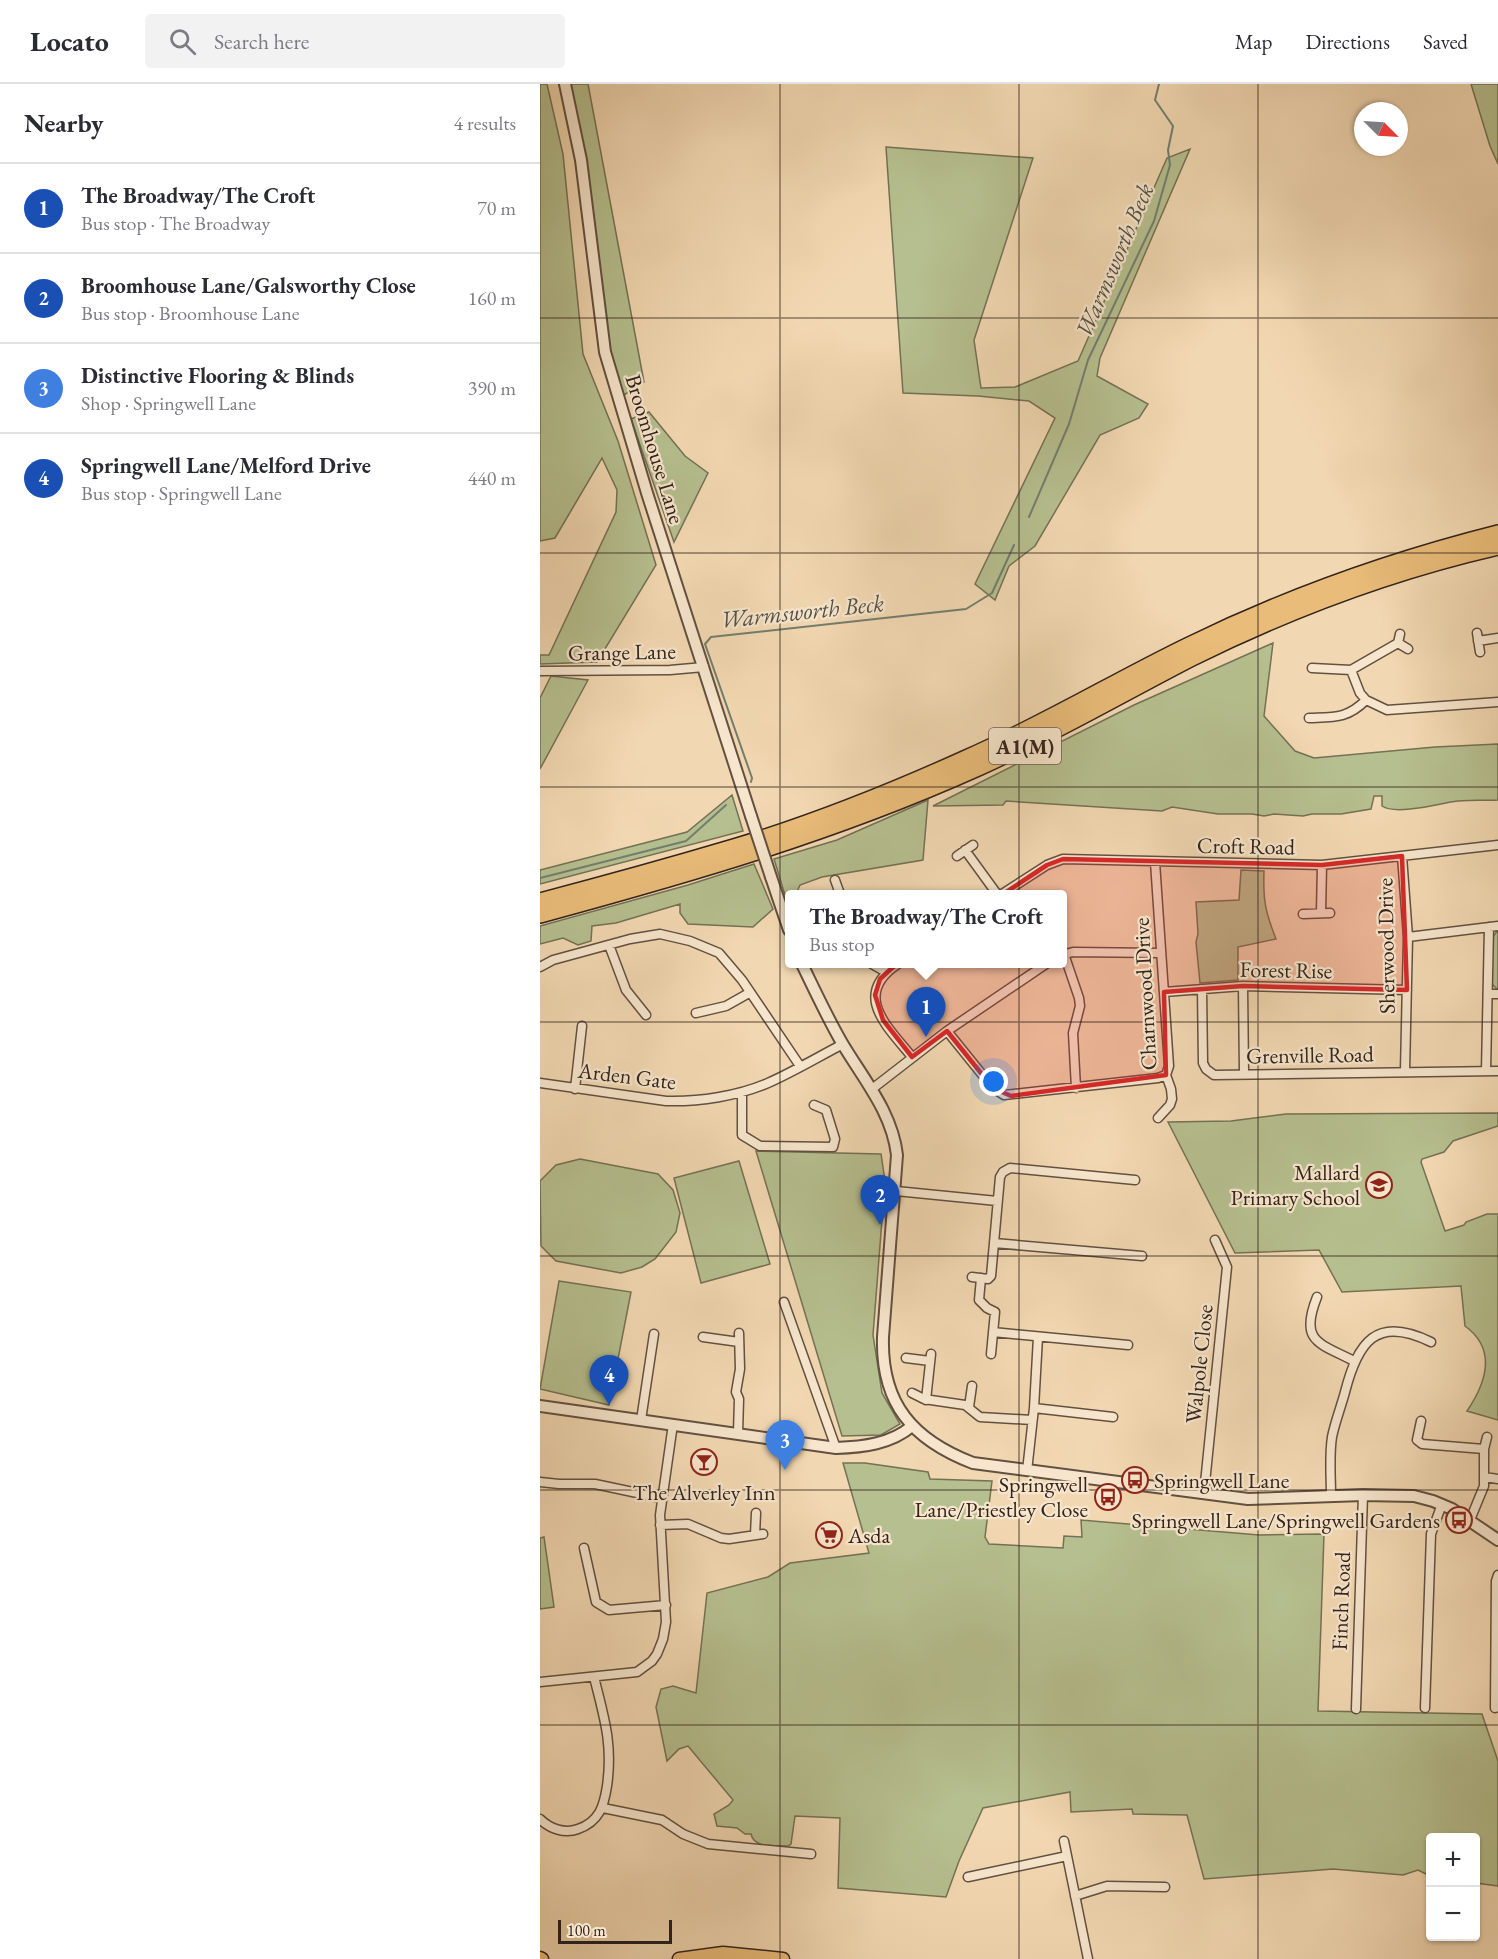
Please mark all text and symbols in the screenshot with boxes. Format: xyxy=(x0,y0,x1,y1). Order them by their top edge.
search box xyxy=(145,14,565,68)
text: Locato xyxy=(30,23,109,59)
icon: search xyxy=(166,25,199,58)
text: Search here xyxy=(214,27,309,56)
text: Map xyxy=(1235,28,1272,55)
text: Directions xyxy=(1305,28,1390,55)
text: Saved xyxy=(1423,28,1468,55)
north arrow xyxy=(1354,102,1408,156)
text: Nearby xyxy=(24,106,104,140)
text: 4 results xyxy=(453,110,516,136)
water label: Warmsworth Beck xyxy=(1068,178,1160,342)
text: The Broadway/The Croft xyxy=(81,181,315,210)
text: 1 xyxy=(38,195,49,221)
text: 70 m xyxy=(477,195,516,221)
text: Bus stop · The Broadway xyxy=(81,210,270,236)
text: Broomhouse Lane/Galsworthy Close xyxy=(81,271,416,300)
text: 2 xyxy=(38,285,49,311)
text: 160 m xyxy=(468,285,516,311)
text: Bus stop · Broomhouse Lane xyxy=(81,300,300,326)
text: Distinctive Flooring & Blinds xyxy=(81,361,354,390)
street label: Broomhouse Lane xyxy=(618,371,692,528)
text: 3 xyxy=(38,375,49,401)
text: 390 m xyxy=(468,375,516,401)
text: Shop · Springwell Lane xyxy=(81,390,256,416)
text: Springwell Lane/Melford Drive xyxy=(81,451,371,480)
text: 4 xyxy=(38,465,49,491)
text: 440 m xyxy=(468,465,516,491)
text: Bus stop · Springwell Lane xyxy=(81,480,282,506)
water label: Warmsworth Beck xyxy=(719,587,885,635)
street label: Grange Lane xyxy=(568,637,677,667)
road number: A1(M) xyxy=(989,728,1061,764)
street label: Croft Road xyxy=(1197,831,1296,861)
street label: Sherwood Drive xyxy=(1370,877,1402,1014)
popup xyxy=(785,890,1067,968)
text: The Broadway/The Croft xyxy=(809,902,1043,931)
street label: Charnwood Drive xyxy=(1126,916,1163,1071)
text: Bus stop xyxy=(809,931,875,957)
street label: Forest Rise xyxy=(1239,955,1333,985)
pin: 1 xyxy=(906,988,946,1037)
street label: Grenville Road xyxy=(1246,1039,1375,1071)
street label: Arden Gate xyxy=(575,1055,678,1096)
your location xyxy=(979,1067,1008,1096)
place label: Mallard Primary School xyxy=(1231,1158,1361,1212)
school or university icon: Mallard Primary School xyxy=(1364,1170,1394,1200)
pin: 2 xyxy=(860,1176,900,1225)
street label: Walpole Close xyxy=(1178,1303,1220,1425)
pin: 4 xyxy=(590,1356,628,1405)
pin: 3 xyxy=(766,1420,804,1470)
bar icon: The Alverley Inn xyxy=(689,1447,719,1477)
bus stop icon: Springwell Lane xyxy=(1120,1465,1150,1495)
place label: Springwell Lane xyxy=(1154,1466,1290,1495)
place label: Springwell Lane/Priestley Close xyxy=(915,1470,1088,1524)
place label: The Alverley Inn xyxy=(632,1478,776,1507)
bus stop icon: Springwell Lane/Priestley Close xyxy=(1093,1482,1123,1512)
bus stop icon: Springwell Lane/Springwell Gardens xyxy=(1444,1505,1474,1535)
place label: Springwell Lane/Springwell Gardens xyxy=(1132,1506,1440,1535)
supermarket icon: Asda xyxy=(814,1520,844,1550)
place label: Asda xyxy=(847,1521,890,1550)
street label: Finch Road xyxy=(1325,1550,1357,1651)
map controls xyxy=(1426,1833,1480,1941)
button: + xyxy=(1426,1833,1480,1887)
button: − xyxy=(1426,1887,1480,1941)
scale bar xyxy=(558,1917,672,1944)
text: 100 m xyxy=(567,1920,606,1941)

